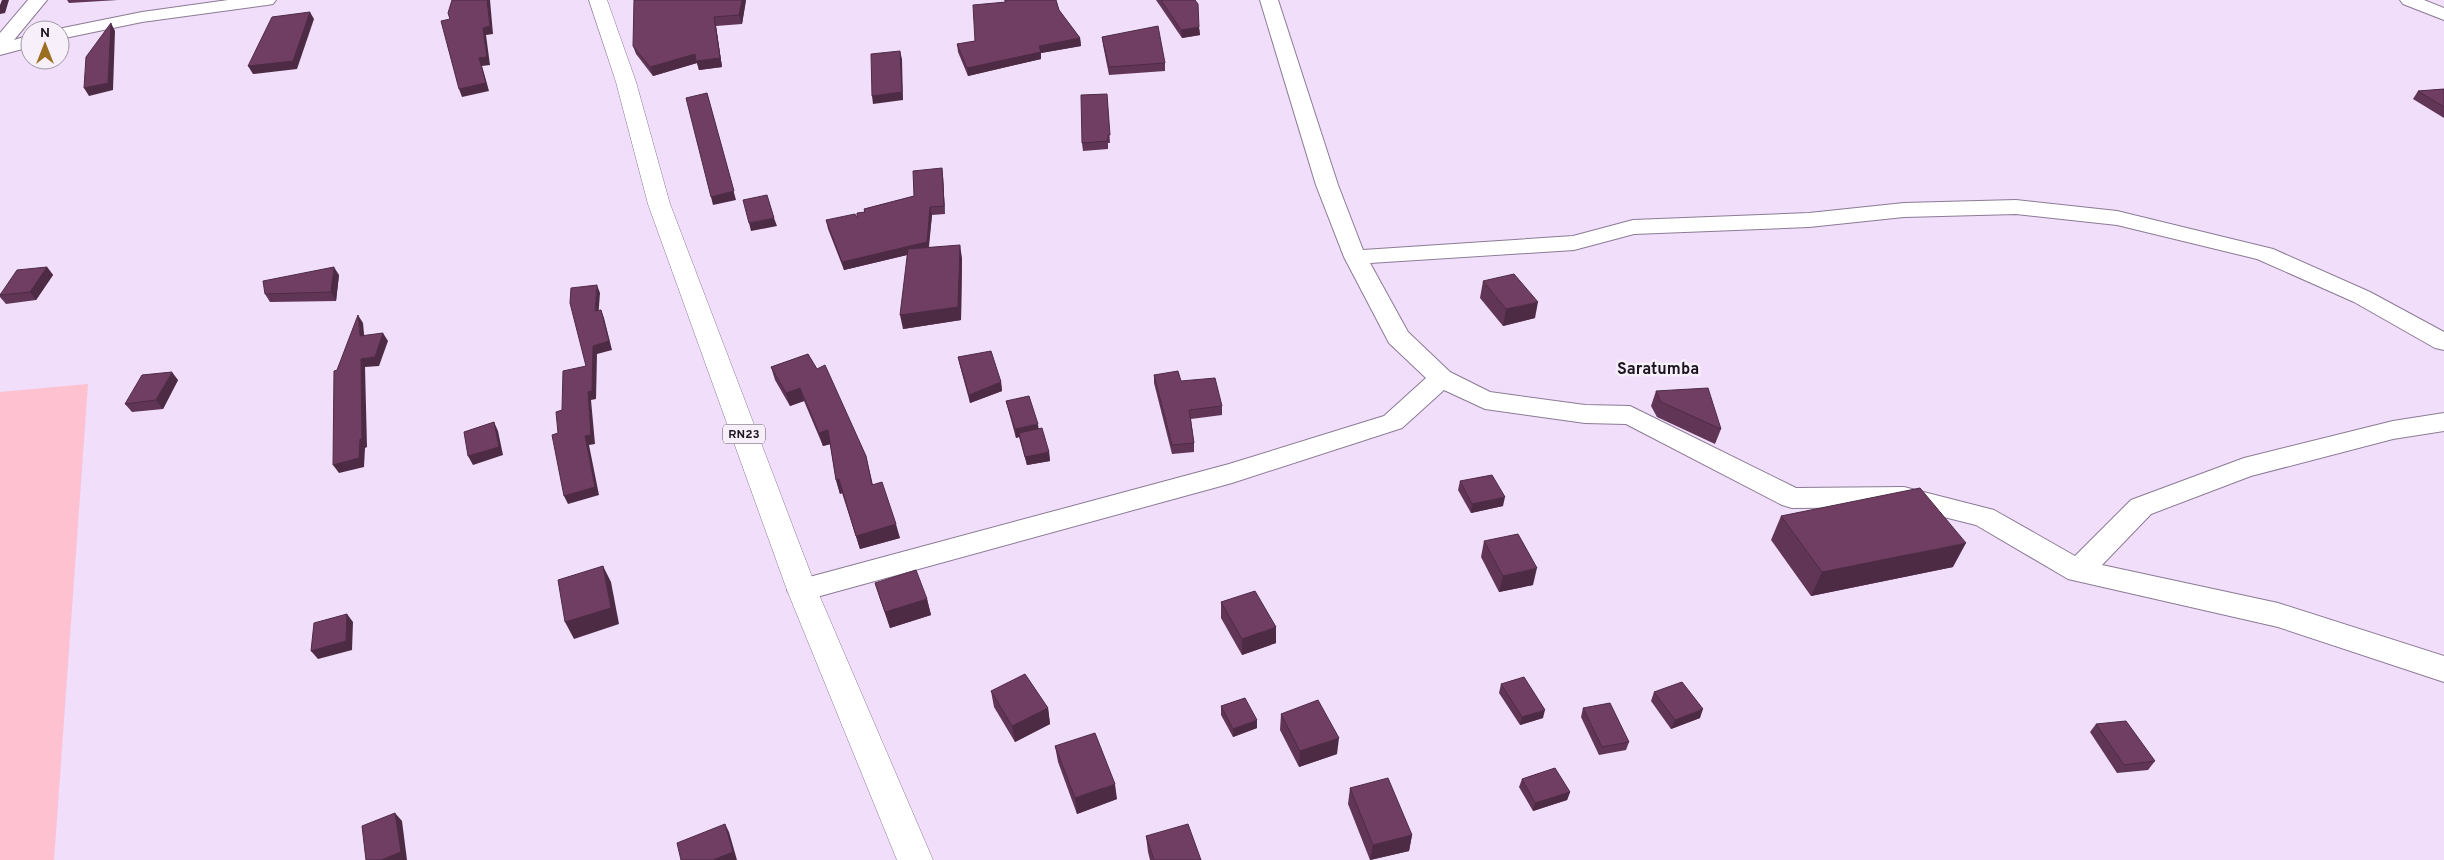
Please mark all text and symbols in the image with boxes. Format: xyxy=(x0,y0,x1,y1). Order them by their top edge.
north arrow xyxy=(20,20,70,70)
text: N xyxy=(40,25,50,42)
district label: Saratumba xyxy=(1617,360,1699,380)
road number: RN23 xyxy=(723,424,765,444)

